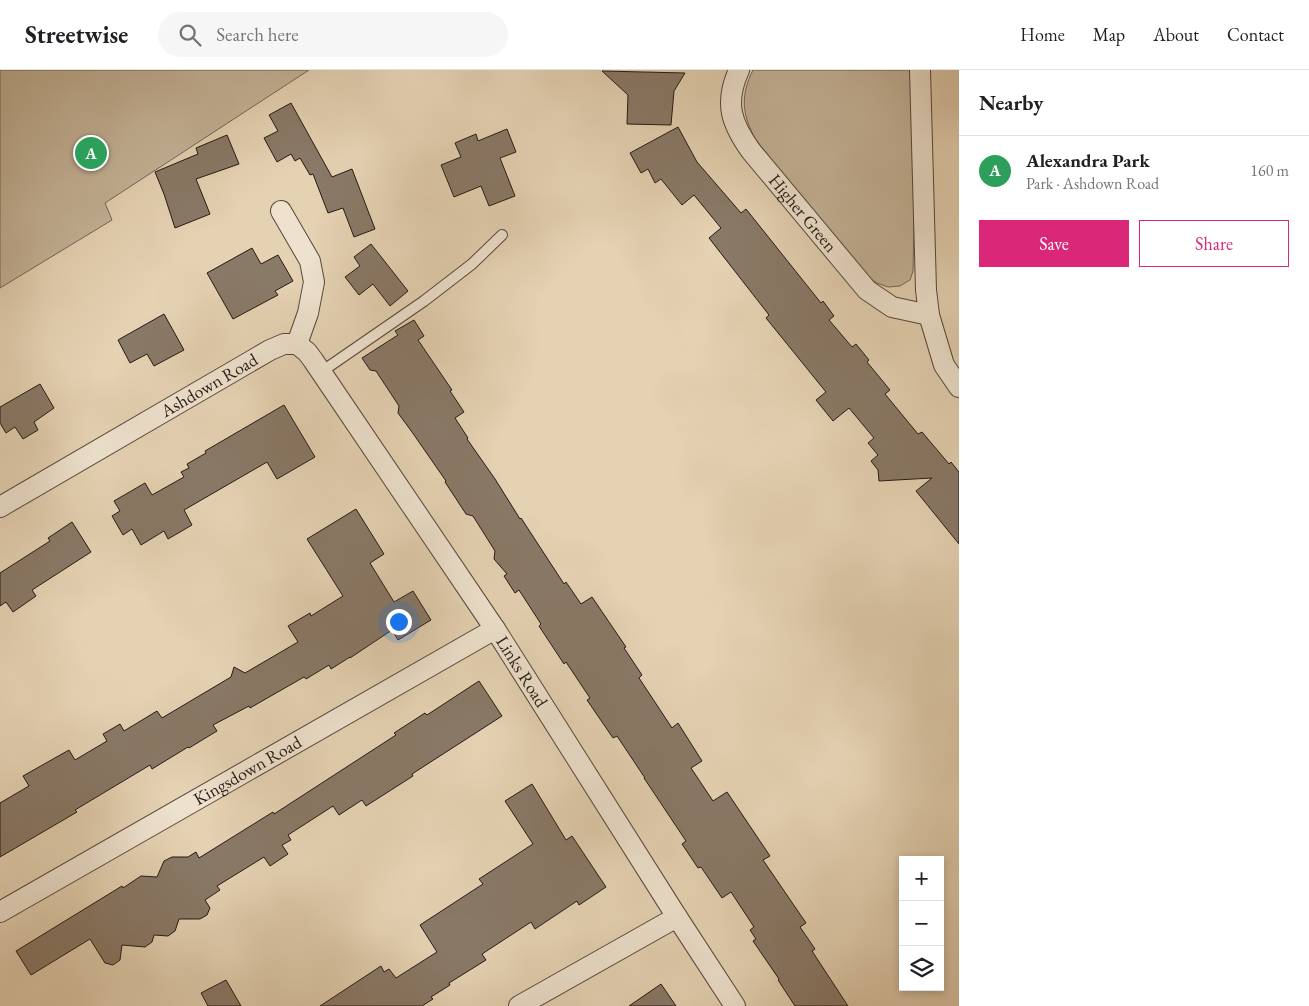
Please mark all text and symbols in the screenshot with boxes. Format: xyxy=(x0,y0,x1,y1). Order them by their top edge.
search box xyxy=(158,12,508,57)
text: Streetwise xyxy=(25,19,128,50)
icon: search xyxy=(176,21,204,49)
text: Search here xyxy=(216,22,299,47)
text: Home xyxy=(1020,23,1065,46)
text: Map xyxy=(1093,23,1125,46)
text: About xyxy=(1153,23,1199,46)
text: Contact xyxy=(1227,23,1284,46)
text: Nearby xyxy=(979,89,1043,116)
pin: A xyxy=(75,134,107,172)
text: Alexandra Park xyxy=(1026,148,1150,173)
text: A xyxy=(989,160,1001,181)
text: 160 m xyxy=(1250,160,1289,181)
street label: Higher Green xyxy=(764,169,843,257)
text: Park · Ashdown Road xyxy=(1026,173,1159,194)
button: Save xyxy=(979,220,1129,267)
button: Share xyxy=(1139,220,1289,267)
street label: Ashdown Road xyxy=(155,347,262,423)
your location xyxy=(386,609,412,635)
street label: Links Road xyxy=(491,631,554,712)
street label: Kingsdown Road xyxy=(189,730,306,810)
map controls xyxy=(899,856,944,991)
button: + xyxy=(899,856,944,901)
button: − xyxy=(899,901,944,946)
button: layers xyxy=(899,946,944,991)

